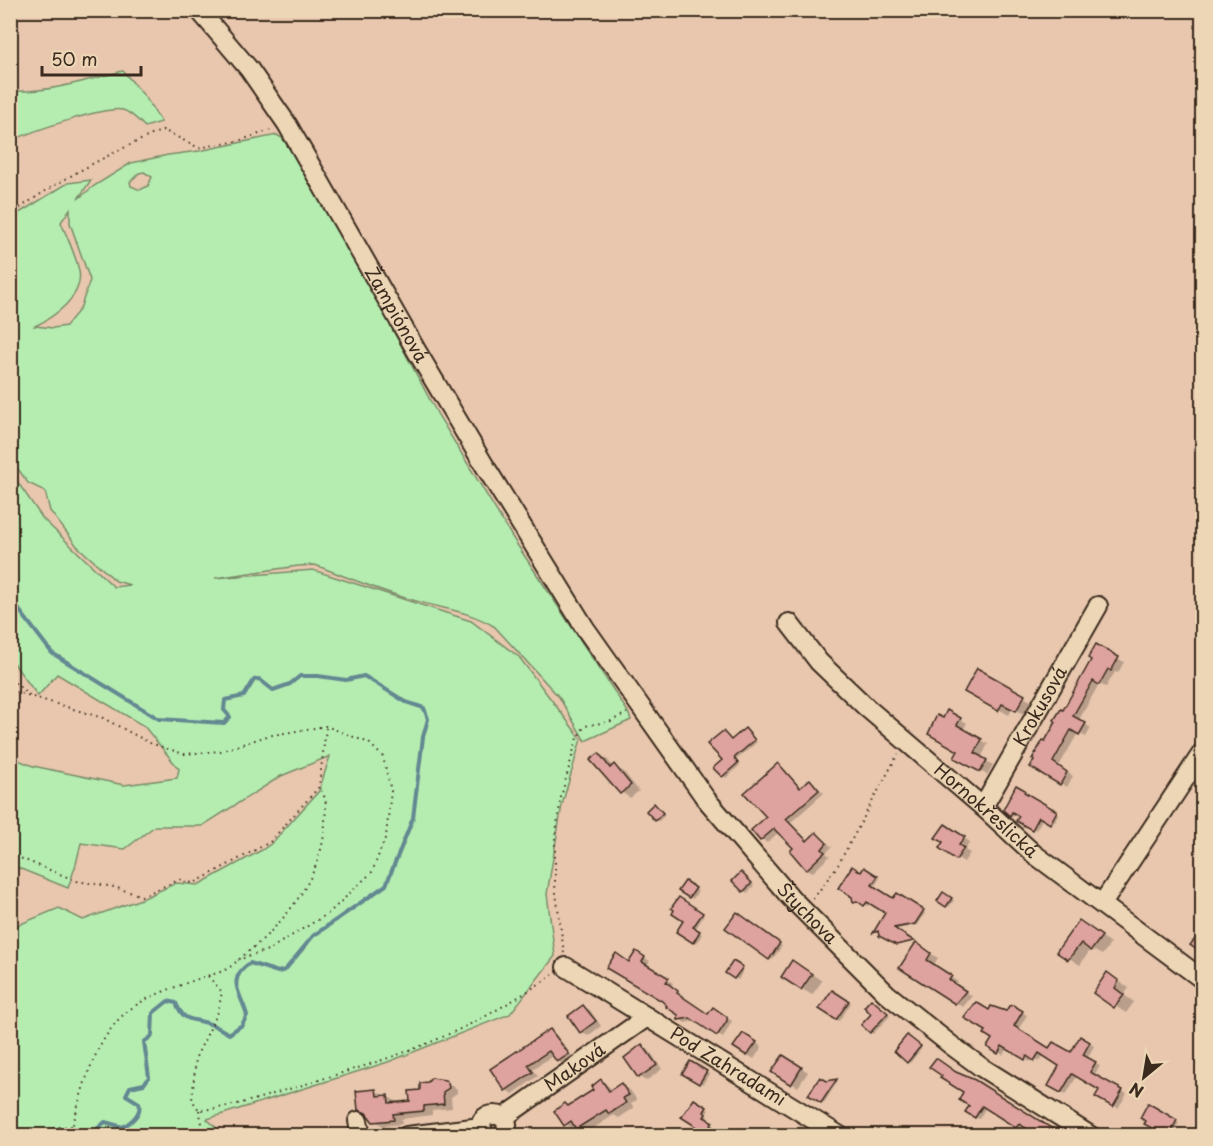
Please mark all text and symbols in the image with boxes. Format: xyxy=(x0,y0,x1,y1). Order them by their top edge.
scale bar xyxy=(42,39,141,77)
text: 50 m xyxy=(51,45,98,72)
street label: Žampiónová xyxy=(359,261,436,367)
street label: Krokusová xyxy=(1006,661,1073,751)
street label: Hornokřeslická xyxy=(929,756,1046,864)
street label: Štychova xyxy=(771,876,845,950)
street label: Pod Zahradami xyxy=(665,1019,792,1112)
street label: Maková xyxy=(538,1035,610,1097)
north arrow xyxy=(1114,1047,1174,1107)
text: N xyxy=(1125,1077,1147,1104)

